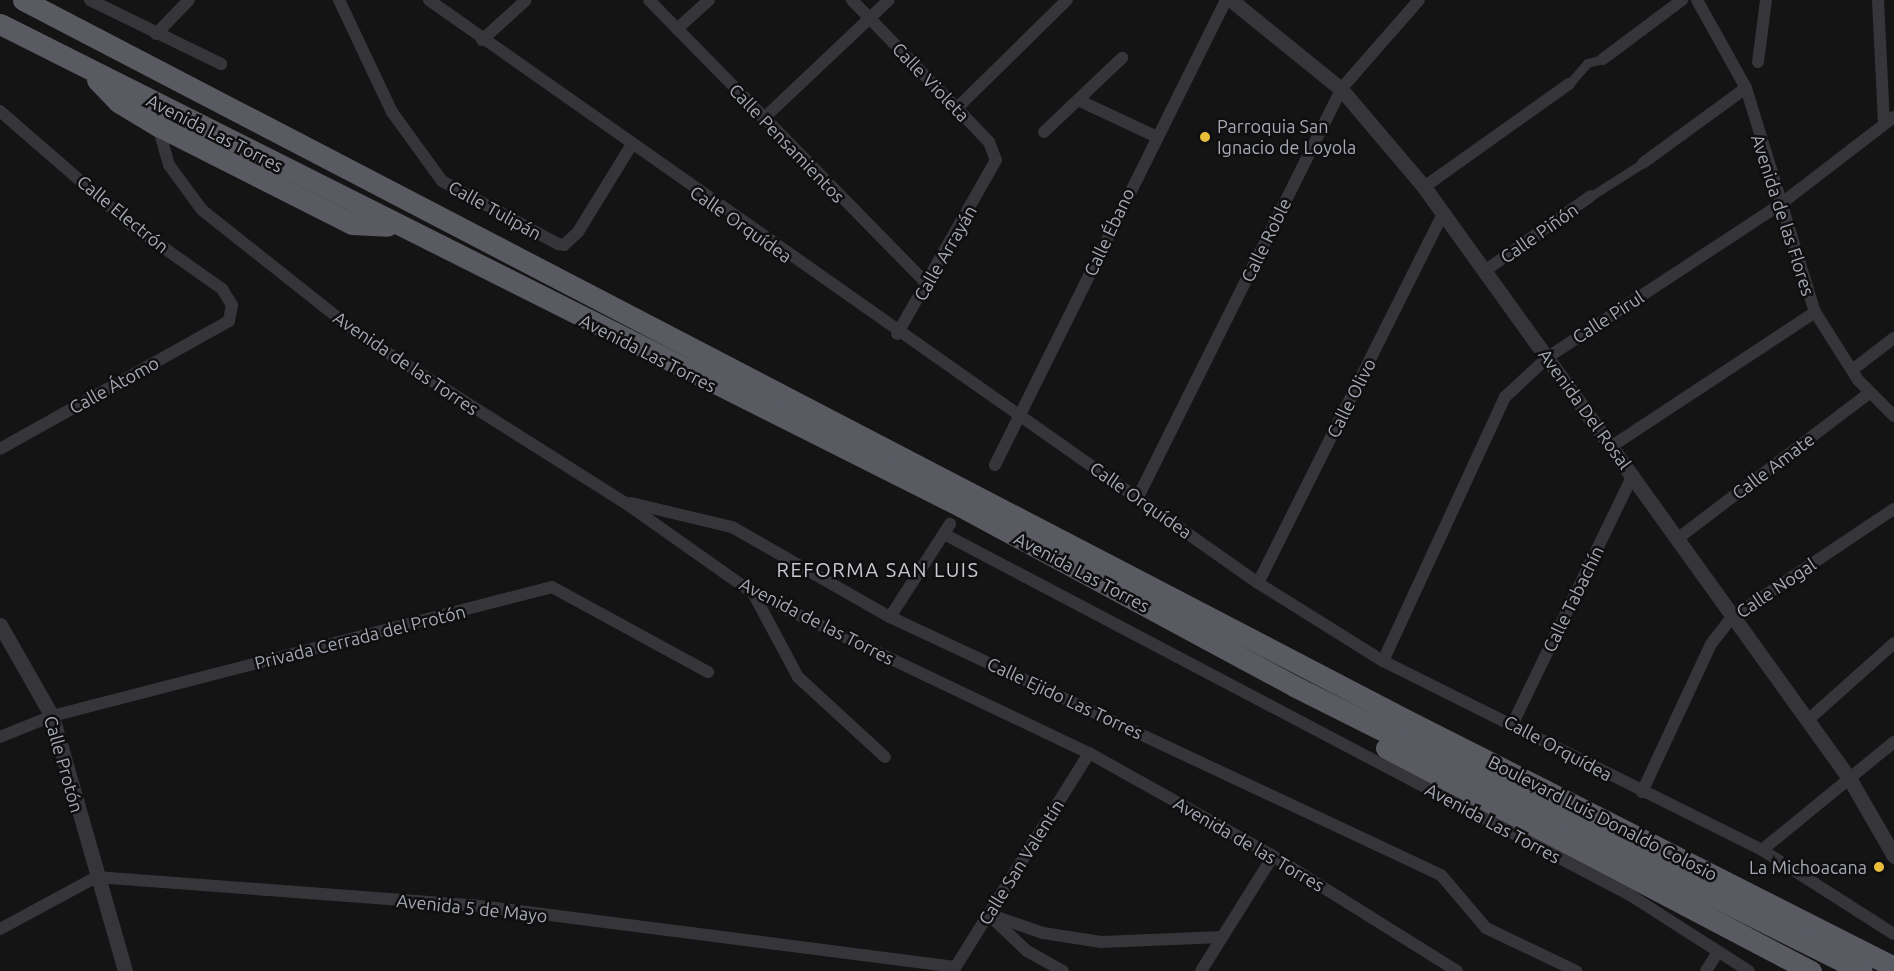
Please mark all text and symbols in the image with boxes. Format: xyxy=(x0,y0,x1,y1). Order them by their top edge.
street label: Calle Violeta xyxy=(888,38,974,126)
street label: Calle Pensamientos xyxy=(725,79,849,207)
street label: Avenida Las Torres xyxy=(143,89,287,177)
place label: Parroquia San Ignacio de Loyola xyxy=(1217,116,1356,158)
marker: Parroquia San Ignacio de Loyola xyxy=(1198,130,1212,144)
street label: Avenida de las Flores xyxy=(1747,132,1819,298)
street label: Calle Electrón xyxy=(73,170,173,258)
street label: Calle Tulipán xyxy=(445,176,545,244)
street label: Calle Orquídea xyxy=(686,181,796,267)
street label: Calle Ébano xyxy=(1079,185,1139,279)
street label: Calle Roble xyxy=(1236,195,1296,285)
street label: Calle Piñón xyxy=(1496,198,1582,268)
street label: Calle Arrayán xyxy=(909,201,981,305)
street label: Calle Pirul xyxy=(1568,286,1648,348)
street label: Avenida de las Torres xyxy=(329,306,483,420)
street label: Avenida Las Torres xyxy=(576,309,720,397)
street label: Avenida Del Rosal xyxy=(1534,345,1636,473)
street label: Calle Átomo xyxy=(65,352,163,418)
street label: Calle Olivo xyxy=(1322,355,1380,441)
street label: Calle Amate xyxy=(1728,428,1818,504)
street label: Calle Orquídea xyxy=(1086,457,1196,543)
street label: Avenida Las Torres xyxy=(1011,527,1153,617)
street label: Calle Tabachín xyxy=(1538,542,1608,656)
street label: Calle Nogal xyxy=(1732,553,1820,623)
district label: REFORMA SAN LUIS xyxy=(777,557,979,581)
street label: Avenida de las Torres xyxy=(736,573,898,669)
street label: Privada Cerrada del Protón xyxy=(252,600,468,674)
street label: Calle Ejido Las Torres xyxy=(984,652,1146,744)
street label: Calle Orquídea xyxy=(1500,710,1616,786)
street label: Calle Protón xyxy=(40,713,88,815)
street label: Boulevard Luis Donaldo Colosio xyxy=(1485,751,1721,885)
street label: Avenida Las Torres xyxy=(1422,778,1564,868)
street label: Avenida de las Torres xyxy=(1170,792,1328,896)
street label: Calle San Valentín xyxy=(974,795,1068,929)
place label: La Michoacana xyxy=(1749,856,1867,878)
marker: La Michoacana xyxy=(1872,860,1886,874)
street label: Avenida 5 de Mayo xyxy=(395,889,549,927)

